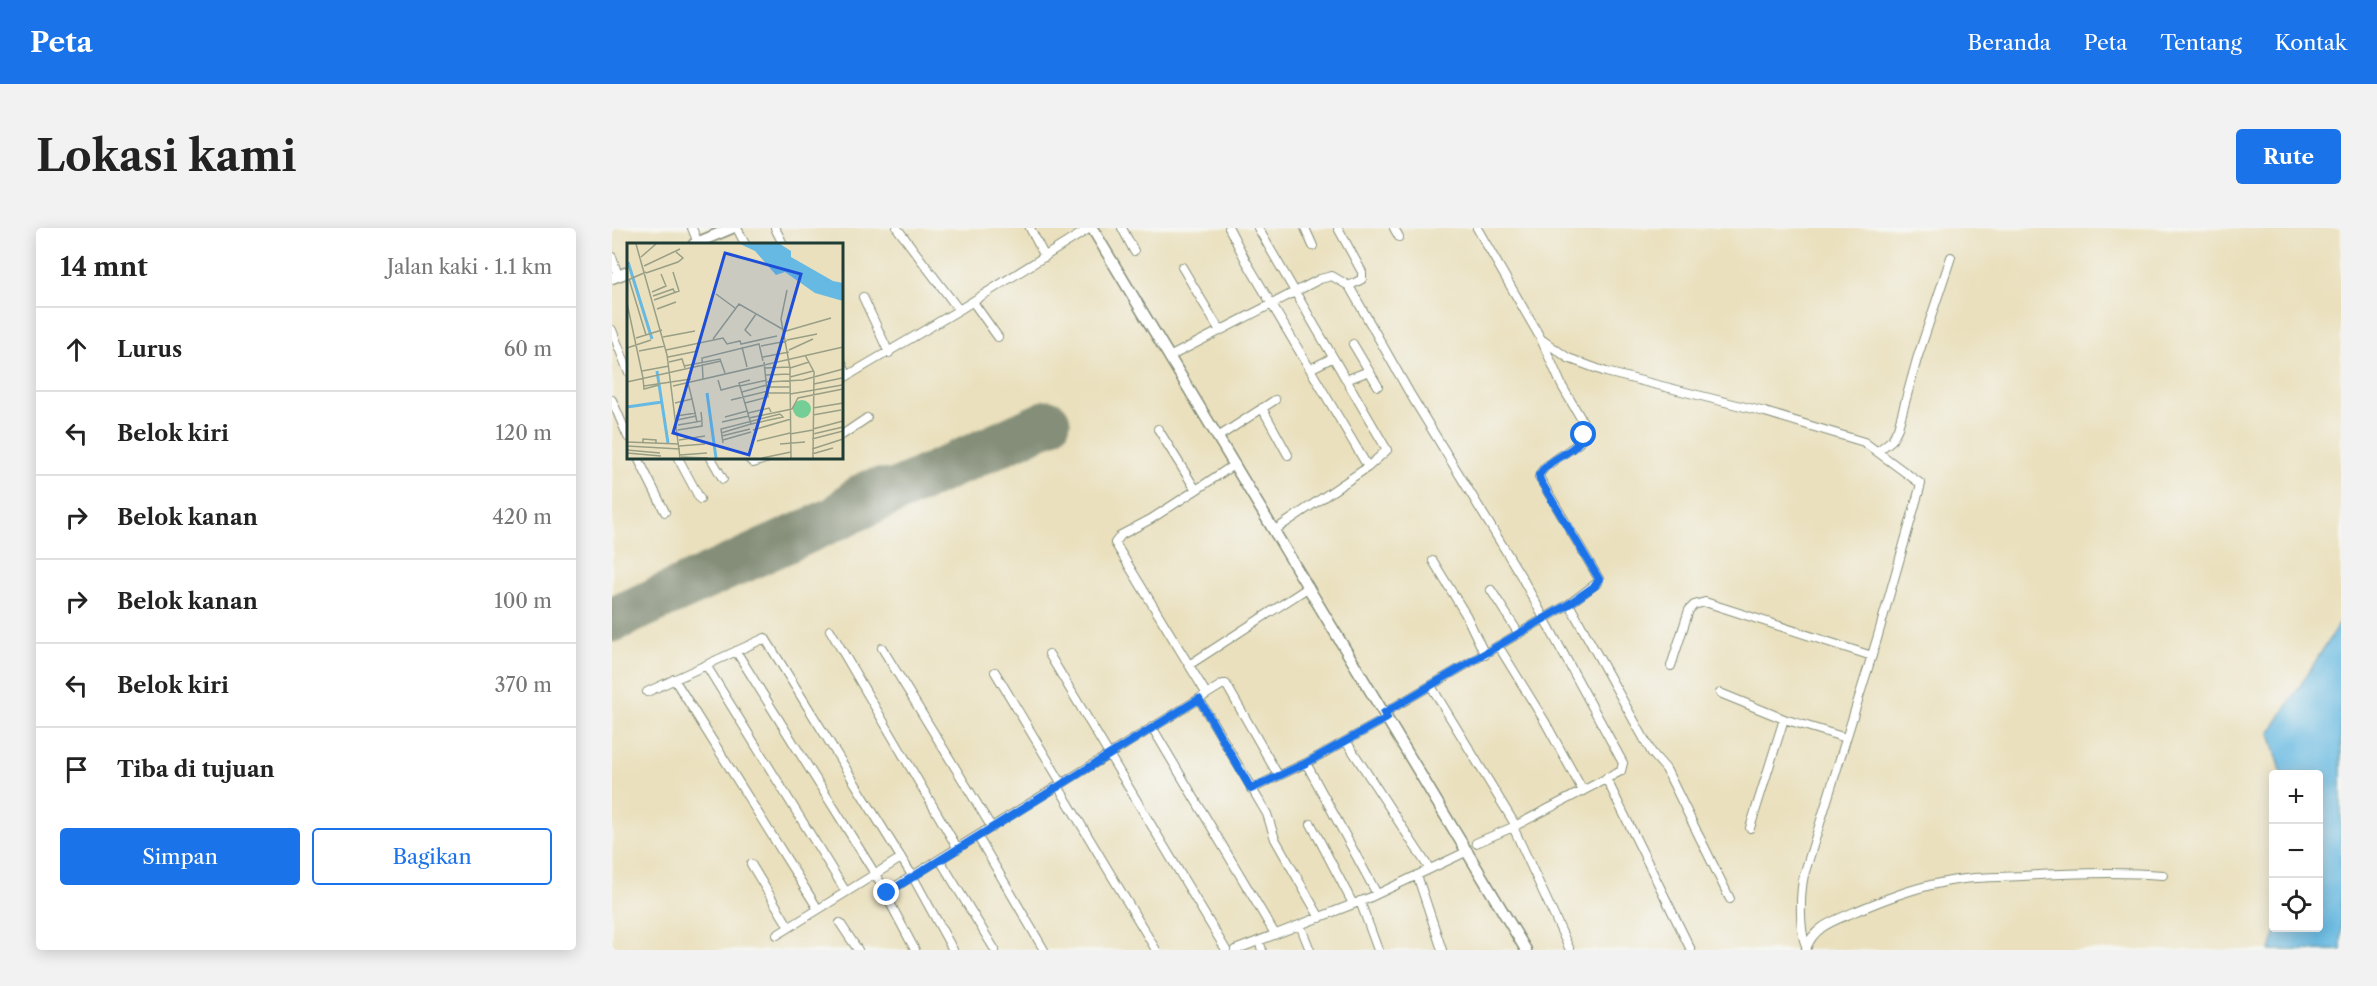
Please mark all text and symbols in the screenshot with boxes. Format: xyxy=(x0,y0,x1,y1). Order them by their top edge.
text: Peta xyxy=(30,25,93,59)
text: Beranda xyxy=(1968,30,2051,55)
text: Peta xyxy=(2084,30,2127,55)
text: Tentang xyxy=(2160,30,2242,55)
text: Kontak xyxy=(2275,30,2347,55)
button: Rute xyxy=(2236,129,2341,184)
text: Lokasi kami xyxy=(36,130,297,182)
inset map xyxy=(627,243,843,459)
text: 14 mnt xyxy=(60,251,148,283)
text: Jalan kaki · 1.1 km xyxy=(387,255,552,279)
icon: ahead xyxy=(60,333,93,366)
text: Lurus xyxy=(117,336,182,363)
text: 60 m xyxy=(504,337,552,361)
icon: left xyxy=(60,417,93,450)
text: Belok kiri xyxy=(117,420,229,447)
text: 120 m xyxy=(495,421,552,445)
route start xyxy=(1570,421,1596,447)
icon: right xyxy=(60,501,93,534)
text: Belok kanan xyxy=(117,504,258,531)
text: 420 m xyxy=(492,505,552,529)
icon: right xyxy=(60,585,93,618)
text: Belok kanan xyxy=(117,588,258,615)
text: 100 m xyxy=(494,589,552,613)
icon: left xyxy=(60,669,93,702)
text: Belok kiri xyxy=(117,672,229,699)
text: 370 m xyxy=(495,673,552,697)
icon: arrive xyxy=(60,753,93,786)
text: Tiba di tujuan xyxy=(117,756,275,783)
map controls xyxy=(2269,770,2323,932)
button: + xyxy=(2269,770,2323,824)
button: − xyxy=(2269,824,2323,878)
button: Simpan xyxy=(60,828,300,885)
button: Bagikan xyxy=(312,828,552,885)
button: locate xyxy=(2269,878,2323,932)
route end xyxy=(873,879,899,905)

